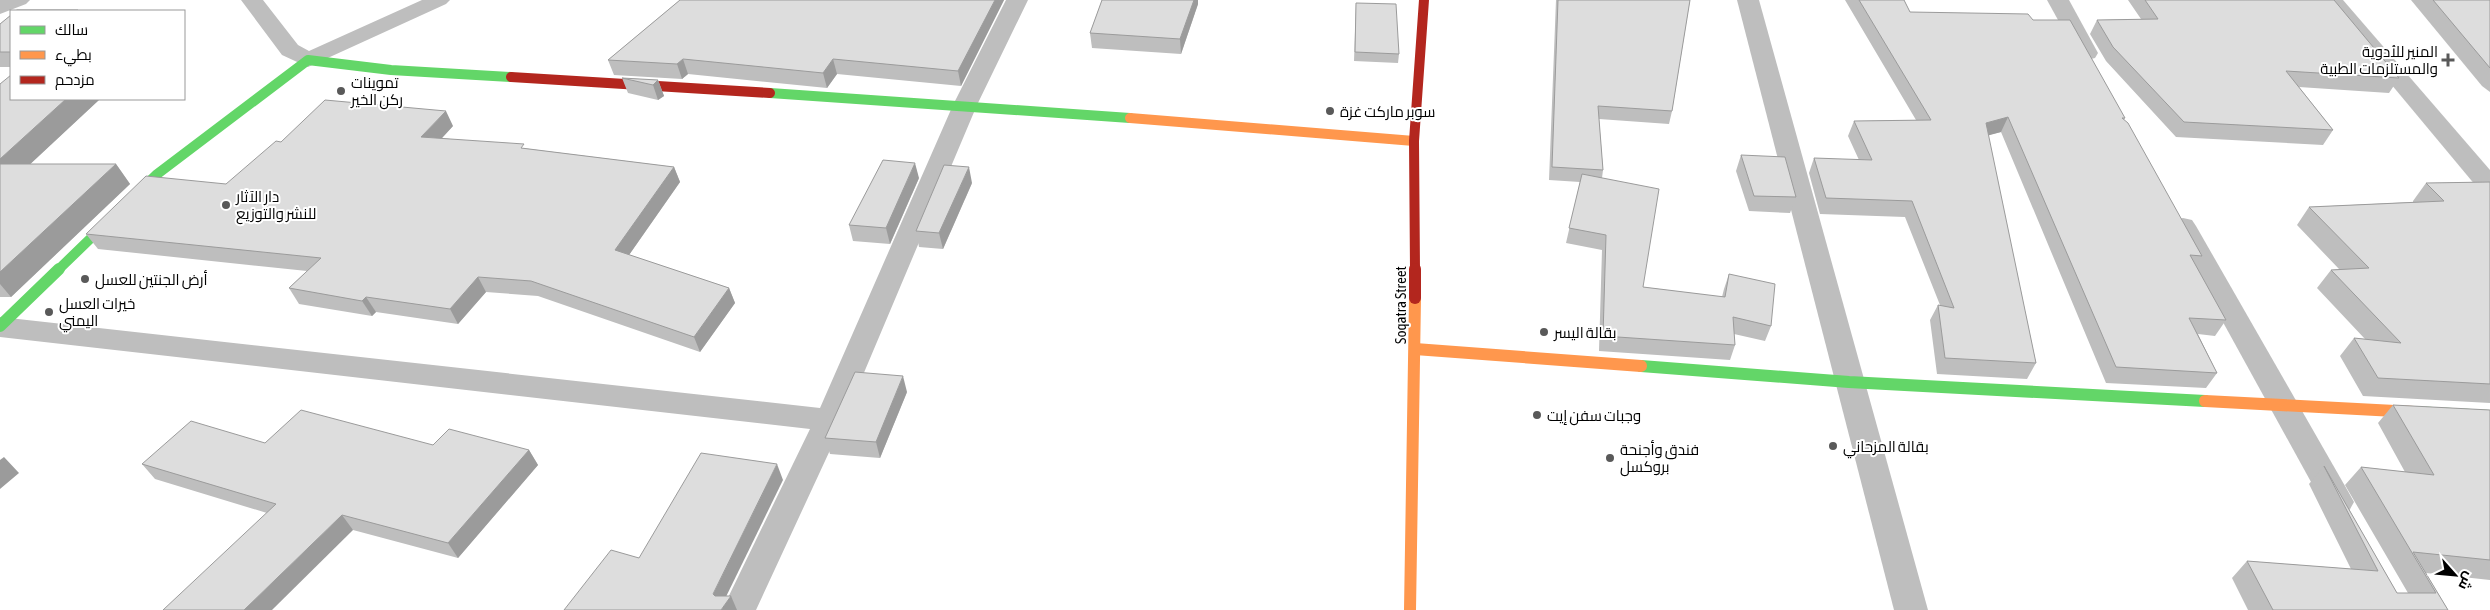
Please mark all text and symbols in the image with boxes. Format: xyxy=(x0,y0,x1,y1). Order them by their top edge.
legend xyxy=(10,10,185,100)
text: سالك xyxy=(55,21,88,38)
place label: المنير للأدوية والمستلزمات الطبية xyxy=(2320,43,2438,78)
text: بطيء xyxy=(55,46,92,67)
marker: المنير للأدوية والمستلزمات الطبية xyxy=(2442,54,2454,66)
text: مزدحم xyxy=(55,71,95,90)
place label: تموينات ركن الخير xyxy=(350,74,403,110)
marker: تموينات ركن الخير xyxy=(335,85,347,97)
place label: سوبر ماركت غزة xyxy=(1340,103,1435,121)
marker: سوبر ماركت غزة xyxy=(1324,105,1336,117)
place label: دار الآثار للنشر والتوزيع xyxy=(235,188,316,225)
marker: دار الآثار للنشر والتوزيع xyxy=(220,199,232,211)
street label: Soqatra Street xyxy=(1392,266,1409,344)
place label: أرض الجنتين للعسل xyxy=(95,270,208,290)
marker: أرض الجنتين للعسل xyxy=(79,273,91,285)
place label: خيرات العسل اليمني xyxy=(59,295,135,333)
marker: خيرات العسل اليمني xyxy=(43,306,55,318)
place label: بقالة اليسر xyxy=(1553,324,1617,342)
marker: بقالة اليسر xyxy=(1538,326,1550,338)
place label: وجبات سفن إيت xyxy=(1547,407,1641,426)
marker: وجبات سفن إيت xyxy=(1531,409,1543,421)
place label: بقالة المزحاني xyxy=(1843,438,1929,459)
place label: فندق وأجنحة بروكسل xyxy=(1620,440,1699,477)
marker: بقالة المزحاني xyxy=(1827,440,1839,452)
marker: فندق وأجنحة بروكسل xyxy=(1604,452,1616,464)
north arrow xyxy=(2430,550,2480,600)
text: ش xyxy=(2454,569,2478,593)

